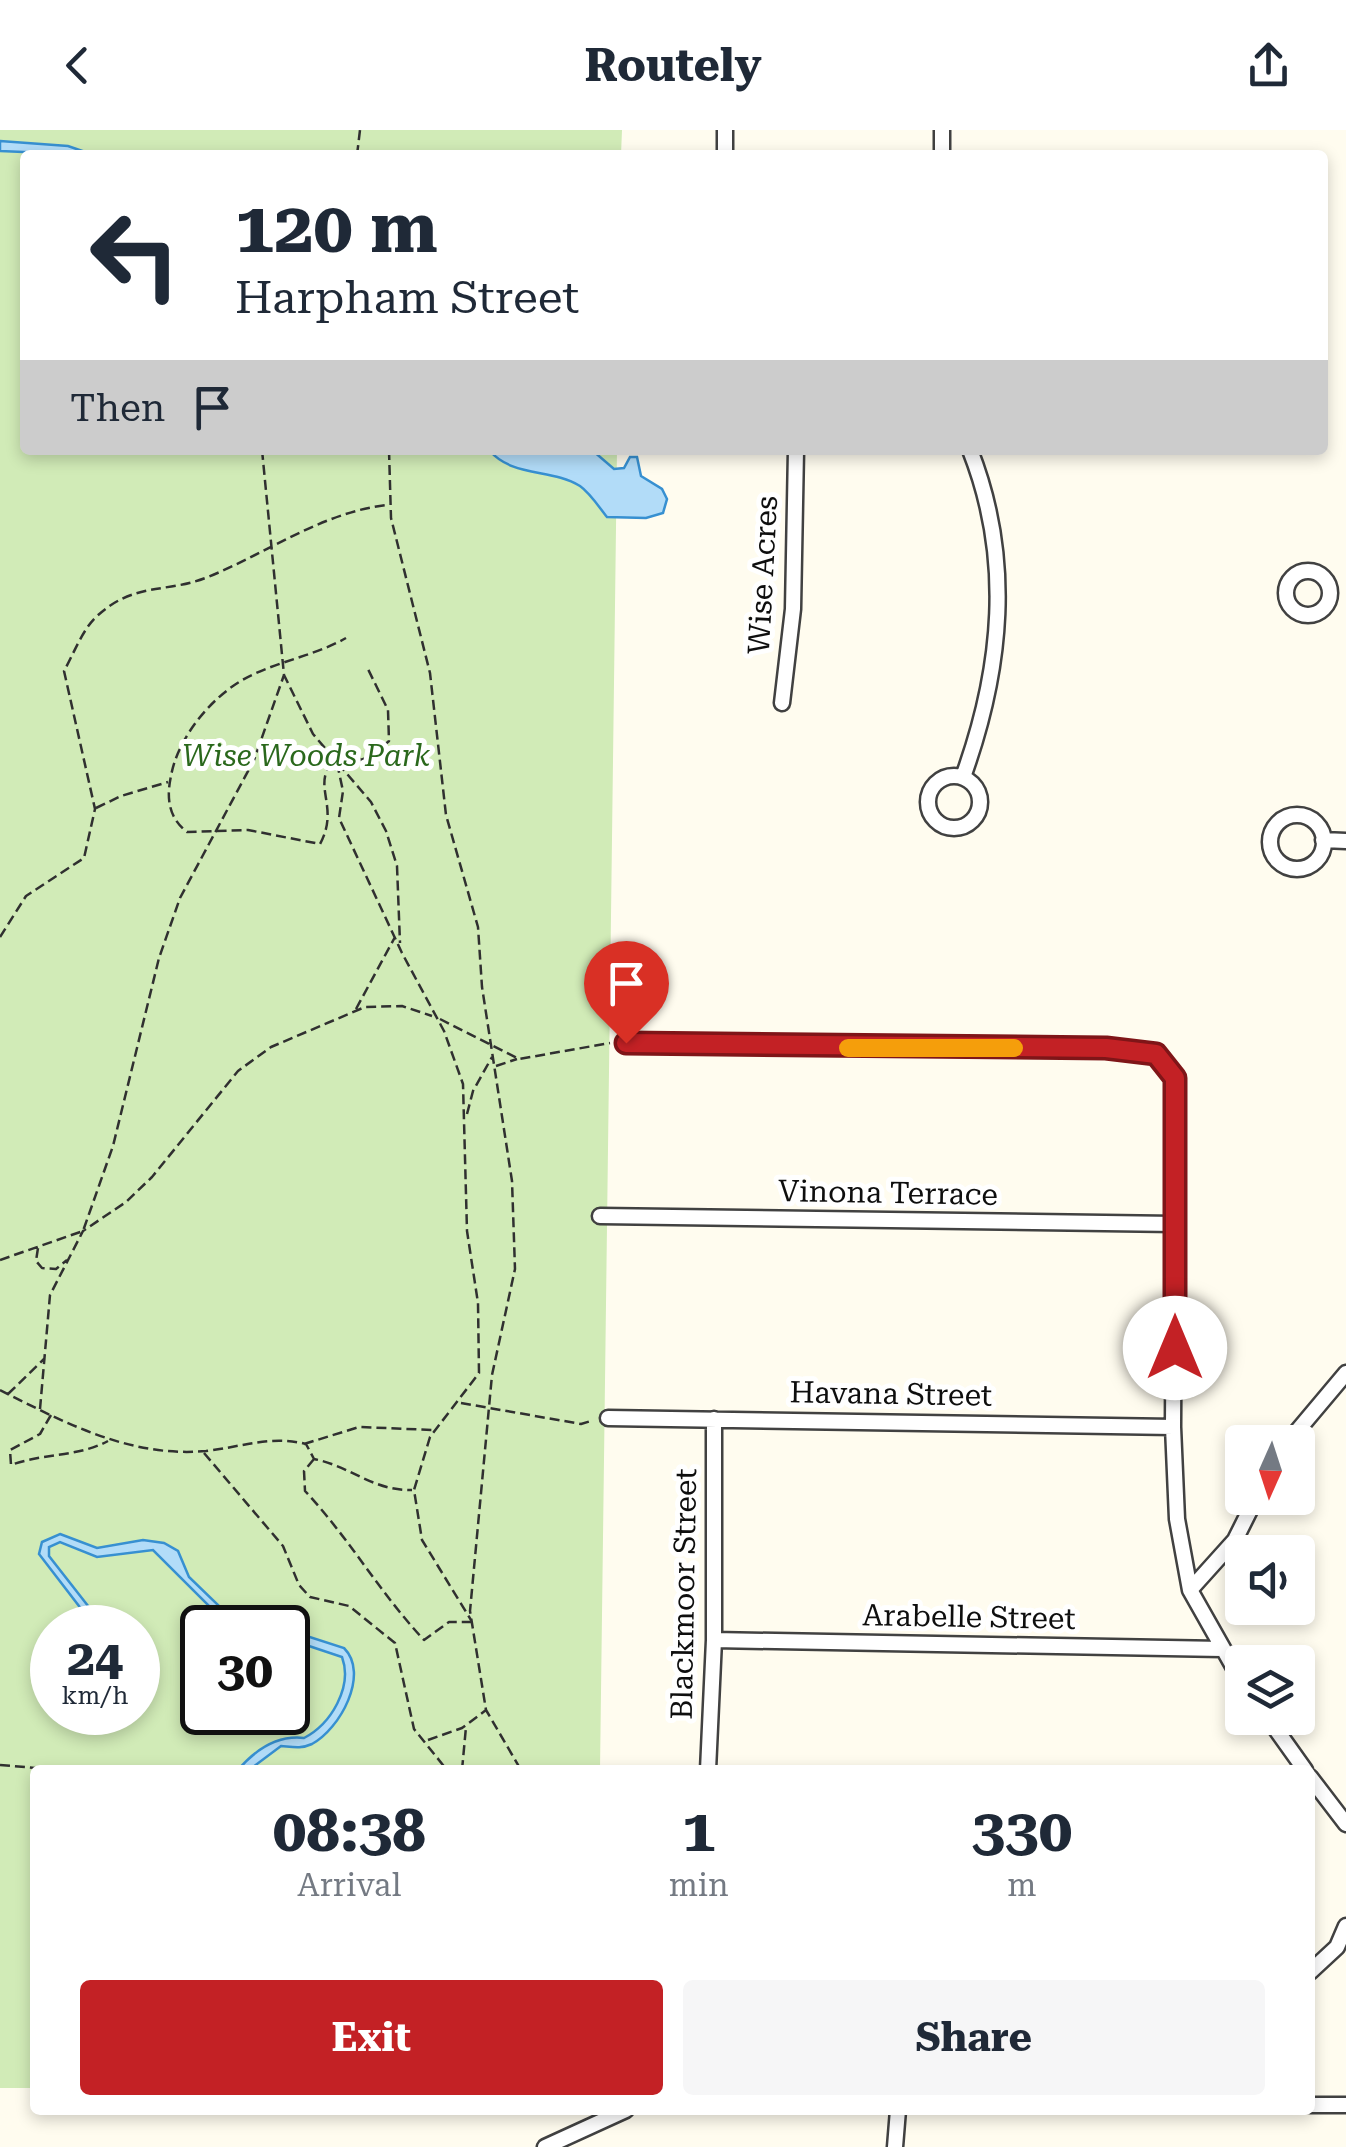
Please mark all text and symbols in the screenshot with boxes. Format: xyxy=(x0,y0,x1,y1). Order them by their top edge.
icon: back xyxy=(50,38,105,93)
icon: share xyxy=(1241,38,1296,93)
text: Routely xyxy=(584,39,762,92)
text: 120 m xyxy=(235,187,438,269)
icon: left xyxy=(70,190,200,320)
text: Harpham Street xyxy=(235,271,579,324)
icon: arrive xyxy=(185,380,240,435)
text: Then xyxy=(70,386,165,430)
street label: Wise Acres xyxy=(741,495,784,655)
park label: Wise Woods Park xyxy=(182,738,431,773)
pin xyxy=(584,941,669,1044)
icon: arrive xyxy=(599,956,654,1011)
street label: Vinona Terrace xyxy=(778,1173,998,1212)
position arrow xyxy=(1123,1296,1227,1400)
street label: Havana Street xyxy=(789,1374,993,1413)
north arrow xyxy=(1225,1425,1315,1515)
map controls xyxy=(1225,1425,1315,1735)
street label: Blackmoor Street xyxy=(664,1468,703,1720)
button: sound xyxy=(1225,1535,1315,1625)
street label: Arabelle Street xyxy=(862,1597,1076,1636)
speed limit sign: 30 xyxy=(180,1605,310,1735)
text: 24 xyxy=(67,1629,123,1687)
button: layers xyxy=(1225,1645,1315,1735)
text: km/h xyxy=(62,1681,128,1710)
text: 08:38 xyxy=(273,1795,426,1866)
text: 1 xyxy=(682,1795,715,1866)
text: 330 xyxy=(971,1795,1072,1866)
text: Arrival xyxy=(297,1866,401,1904)
text: min xyxy=(669,1866,729,1904)
text: m xyxy=(1007,1866,1036,1904)
button: Exit xyxy=(80,1980,663,2095)
button: Share xyxy=(683,1980,1265,2095)

